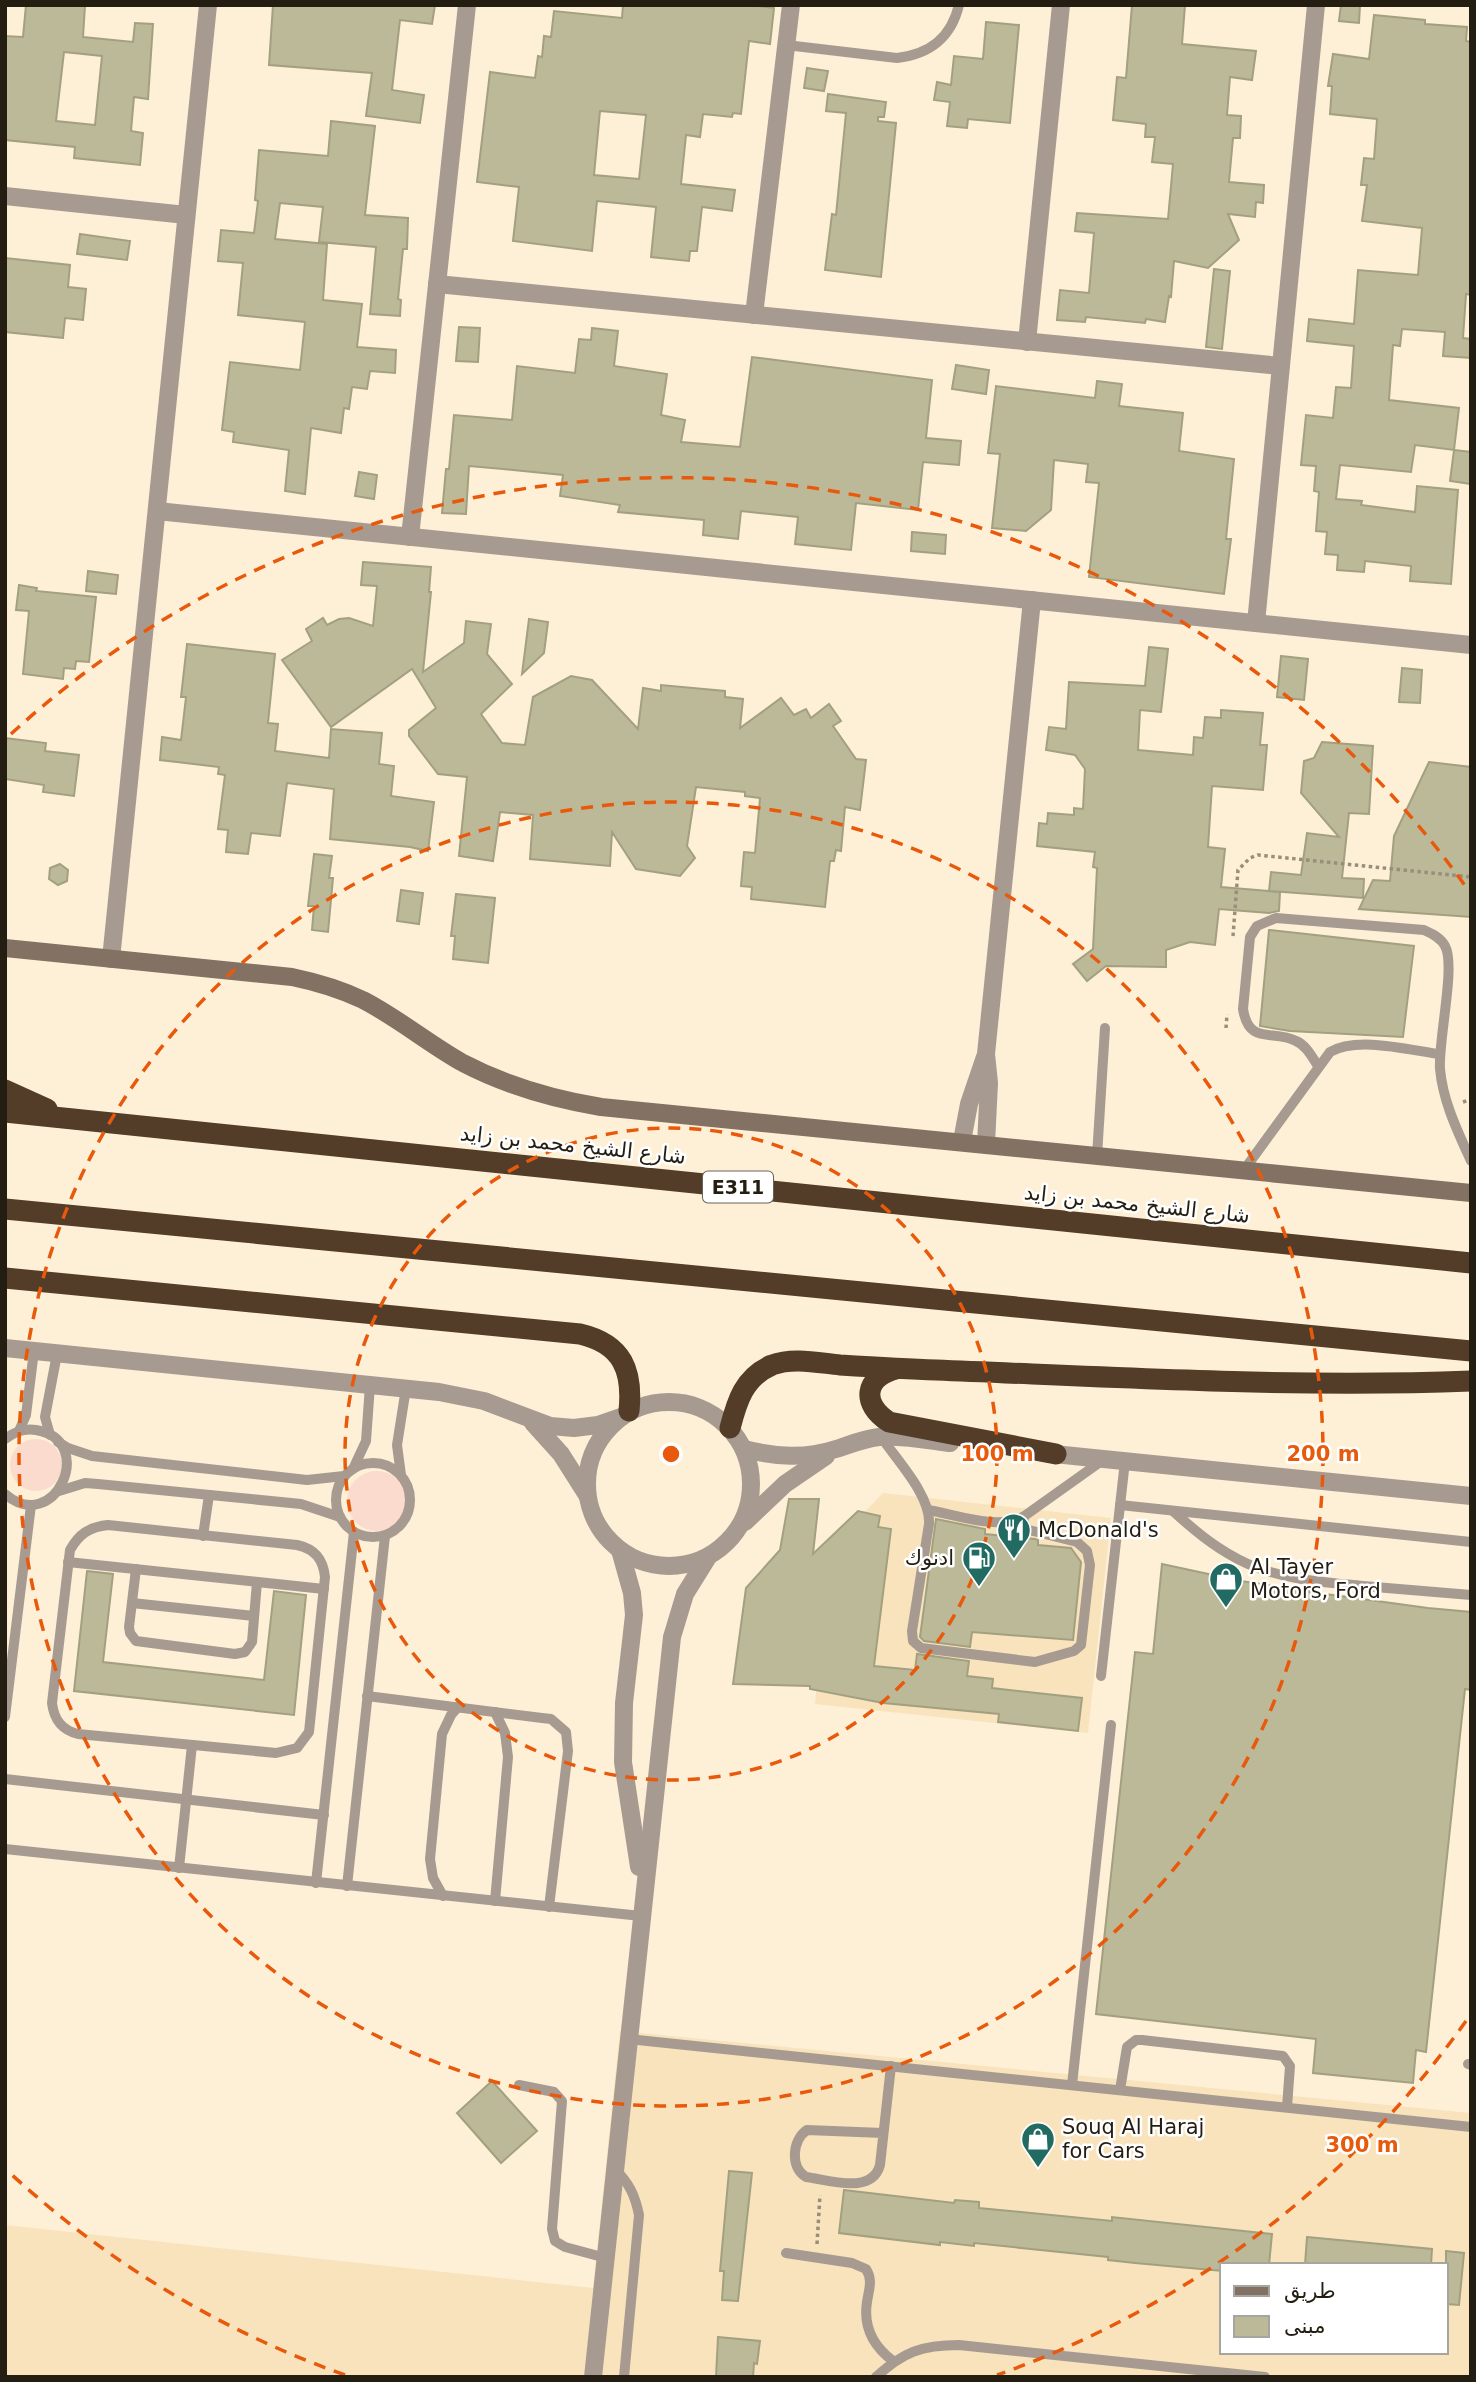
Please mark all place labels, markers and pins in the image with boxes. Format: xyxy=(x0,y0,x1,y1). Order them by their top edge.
centre of rings xyxy=(659,1442,683,1466)
restaurant icon: McDonald's xyxy=(995,1511,1033,1560)
place label: McDonald's xyxy=(1038,1518,1159,1542)
fuel station icon: ادنوك xyxy=(960,1539,998,1588)
place label: ادنوك xyxy=(905,1546,954,1570)
place label: Al Tayer Motors, Ford xyxy=(1250,1555,1381,1603)
shop icon: Al Tayer Motors, Ford xyxy=(1207,1560,1245,1609)
place label: Souq Al Haraj for Cars xyxy=(1062,2115,1204,2163)
shop icon: Souq Al Haraj for Cars xyxy=(1019,2120,1057,2169)

